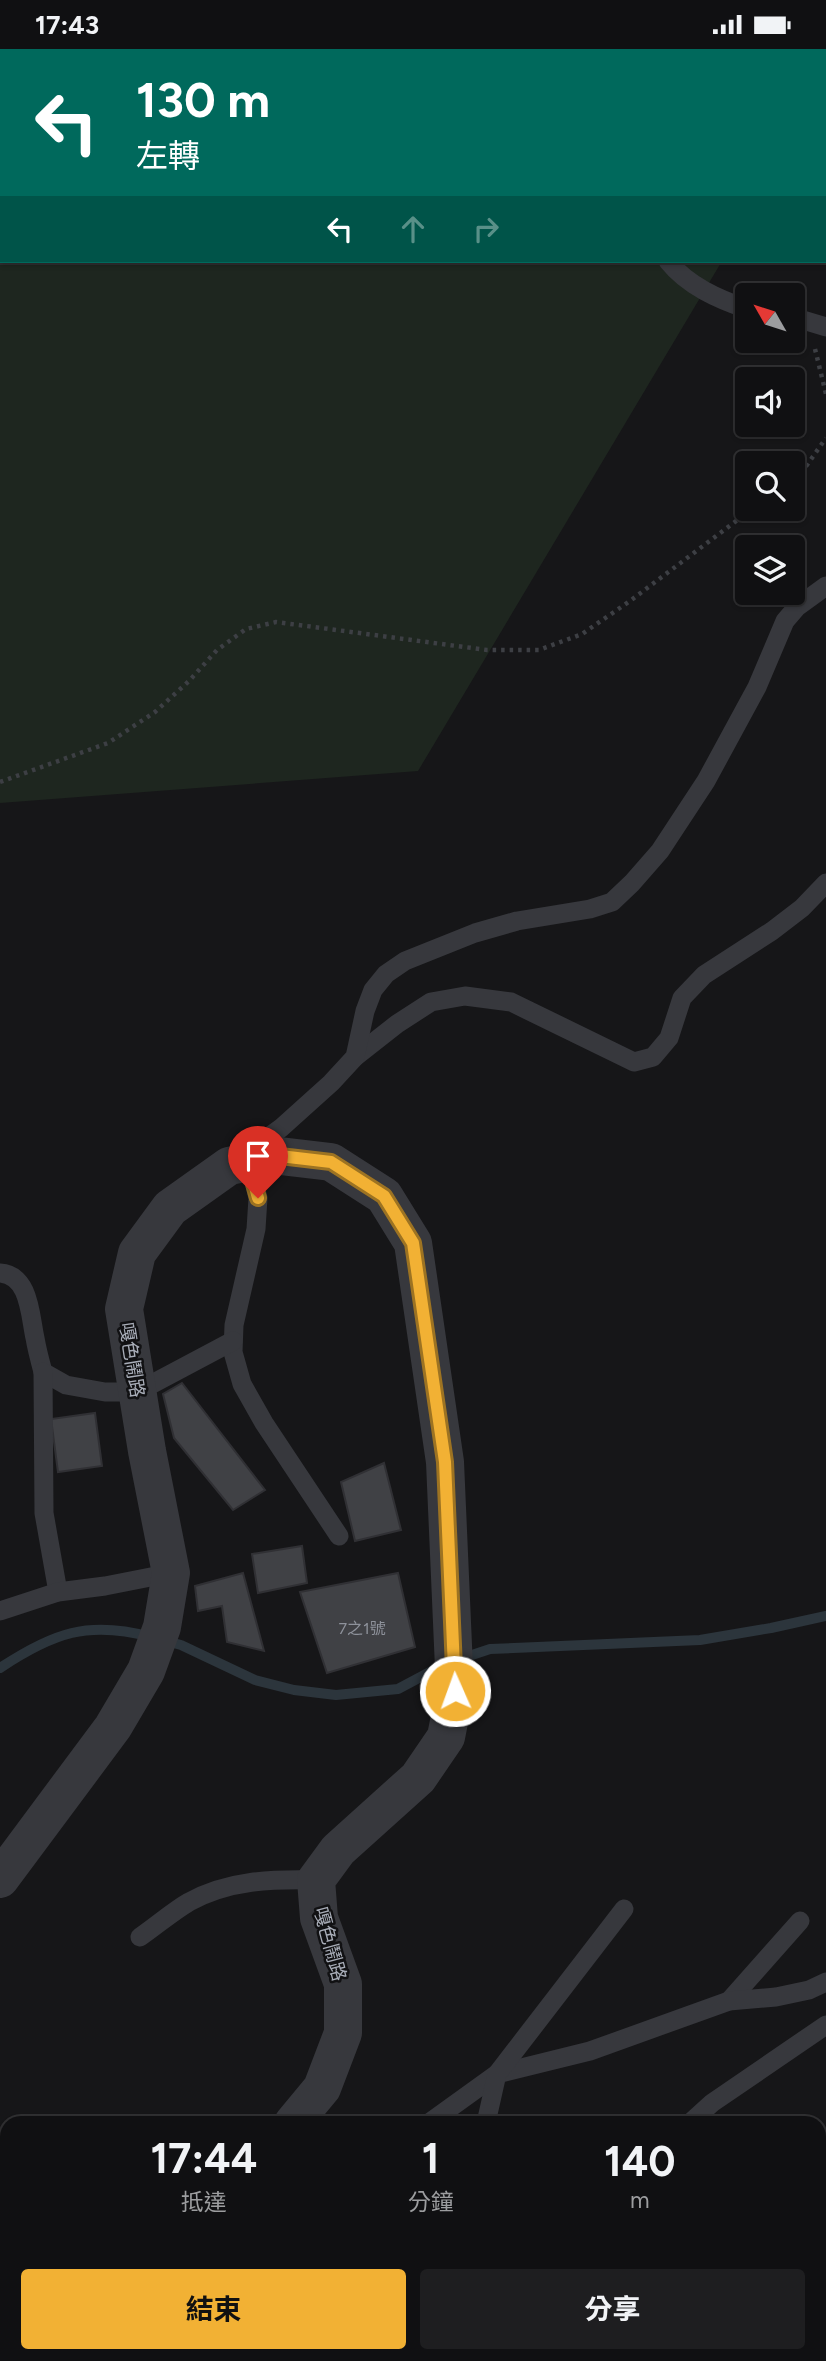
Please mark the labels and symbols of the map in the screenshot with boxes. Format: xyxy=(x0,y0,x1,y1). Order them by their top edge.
north arrow xyxy=(735,283,805,353)
pin xyxy=(228,1126,288,1198)
street label: 嘎色鬧路 xyxy=(115,1321,149,1399)
house number: 7之1號 xyxy=(338,1619,386,1638)
position arrow xyxy=(418,1654,492,1728)
street label: 嘎色鬧路 xyxy=(309,1904,351,1984)

